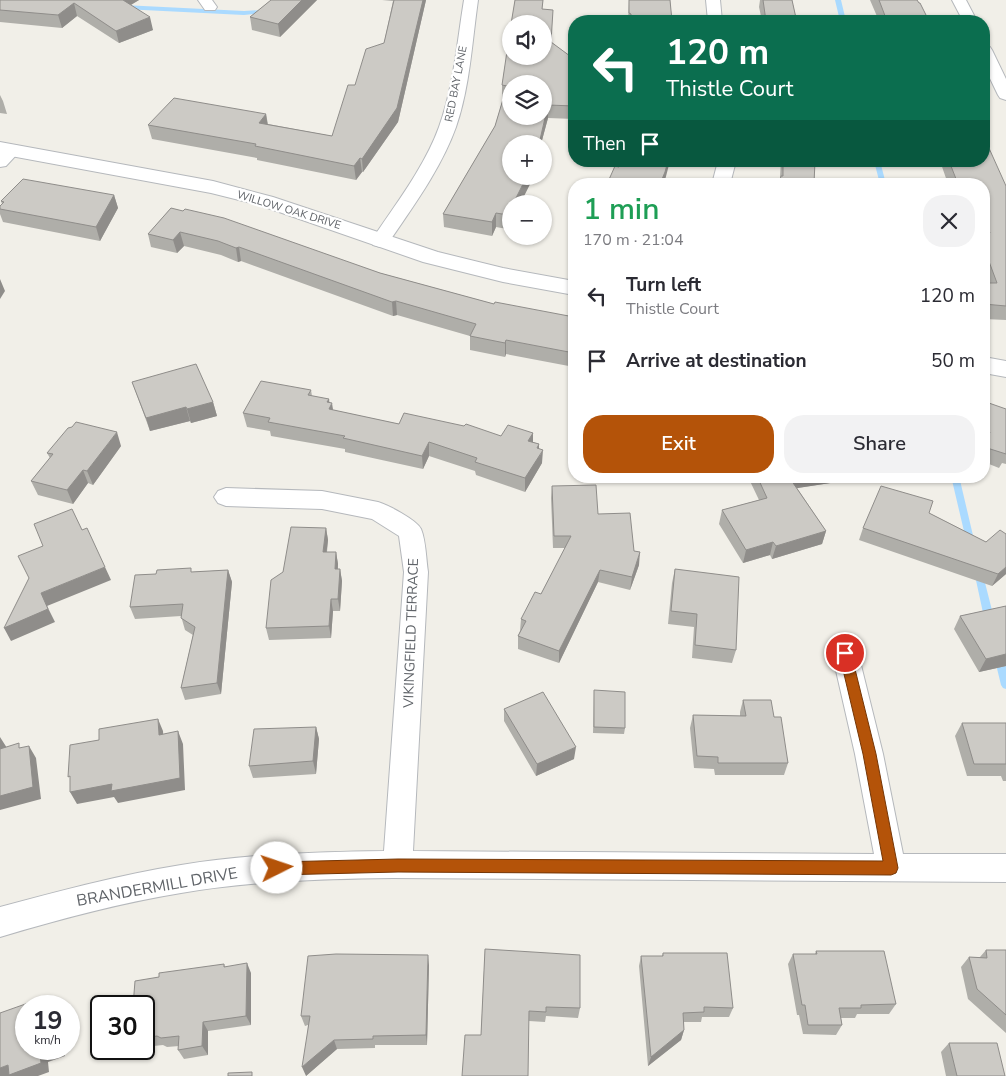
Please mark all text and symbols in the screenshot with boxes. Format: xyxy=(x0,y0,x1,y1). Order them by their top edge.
map controls xyxy=(502,15,552,245)
button: sound xyxy=(502,15,552,65)
text: 120 m xyxy=(666,29,769,76)
icon: left xyxy=(583,35,648,100)
street label: RED BAY LANE xyxy=(441,45,471,123)
text: Thistle Court xyxy=(666,74,794,104)
button: layers xyxy=(502,75,552,125)
icon: arrive xyxy=(636,130,664,158)
text: Then xyxy=(583,131,626,157)
button: + xyxy=(502,135,552,185)
street label: WILLOW OAK DRIVE xyxy=(235,187,343,233)
text: 1 min xyxy=(583,189,659,230)
button: − xyxy=(502,195,552,245)
button: close xyxy=(923,195,975,247)
text: 170 m · 21:04 xyxy=(583,229,684,251)
text: Turn left xyxy=(626,272,701,298)
icon: left xyxy=(583,282,611,310)
text: 120 m xyxy=(920,283,975,309)
text: Thistle Court xyxy=(626,298,719,320)
icon: arrive xyxy=(583,347,611,375)
text: Arrive at destination xyxy=(626,348,807,374)
text: 50 m xyxy=(931,348,975,374)
button: Exit xyxy=(583,415,774,473)
button: Share xyxy=(784,415,975,473)
street label: VIKINGFIELD TERRACE xyxy=(399,558,423,709)
pin xyxy=(824,632,866,674)
icon: arrive xyxy=(831,639,859,667)
position arrow xyxy=(250,841,302,893)
street label: BRANDERMILL DRIVE xyxy=(75,862,239,912)
speed limit sign: 30 xyxy=(90,995,155,1060)
text: 19 xyxy=(32,1004,63,1038)
text: km/h xyxy=(34,1032,61,1048)

